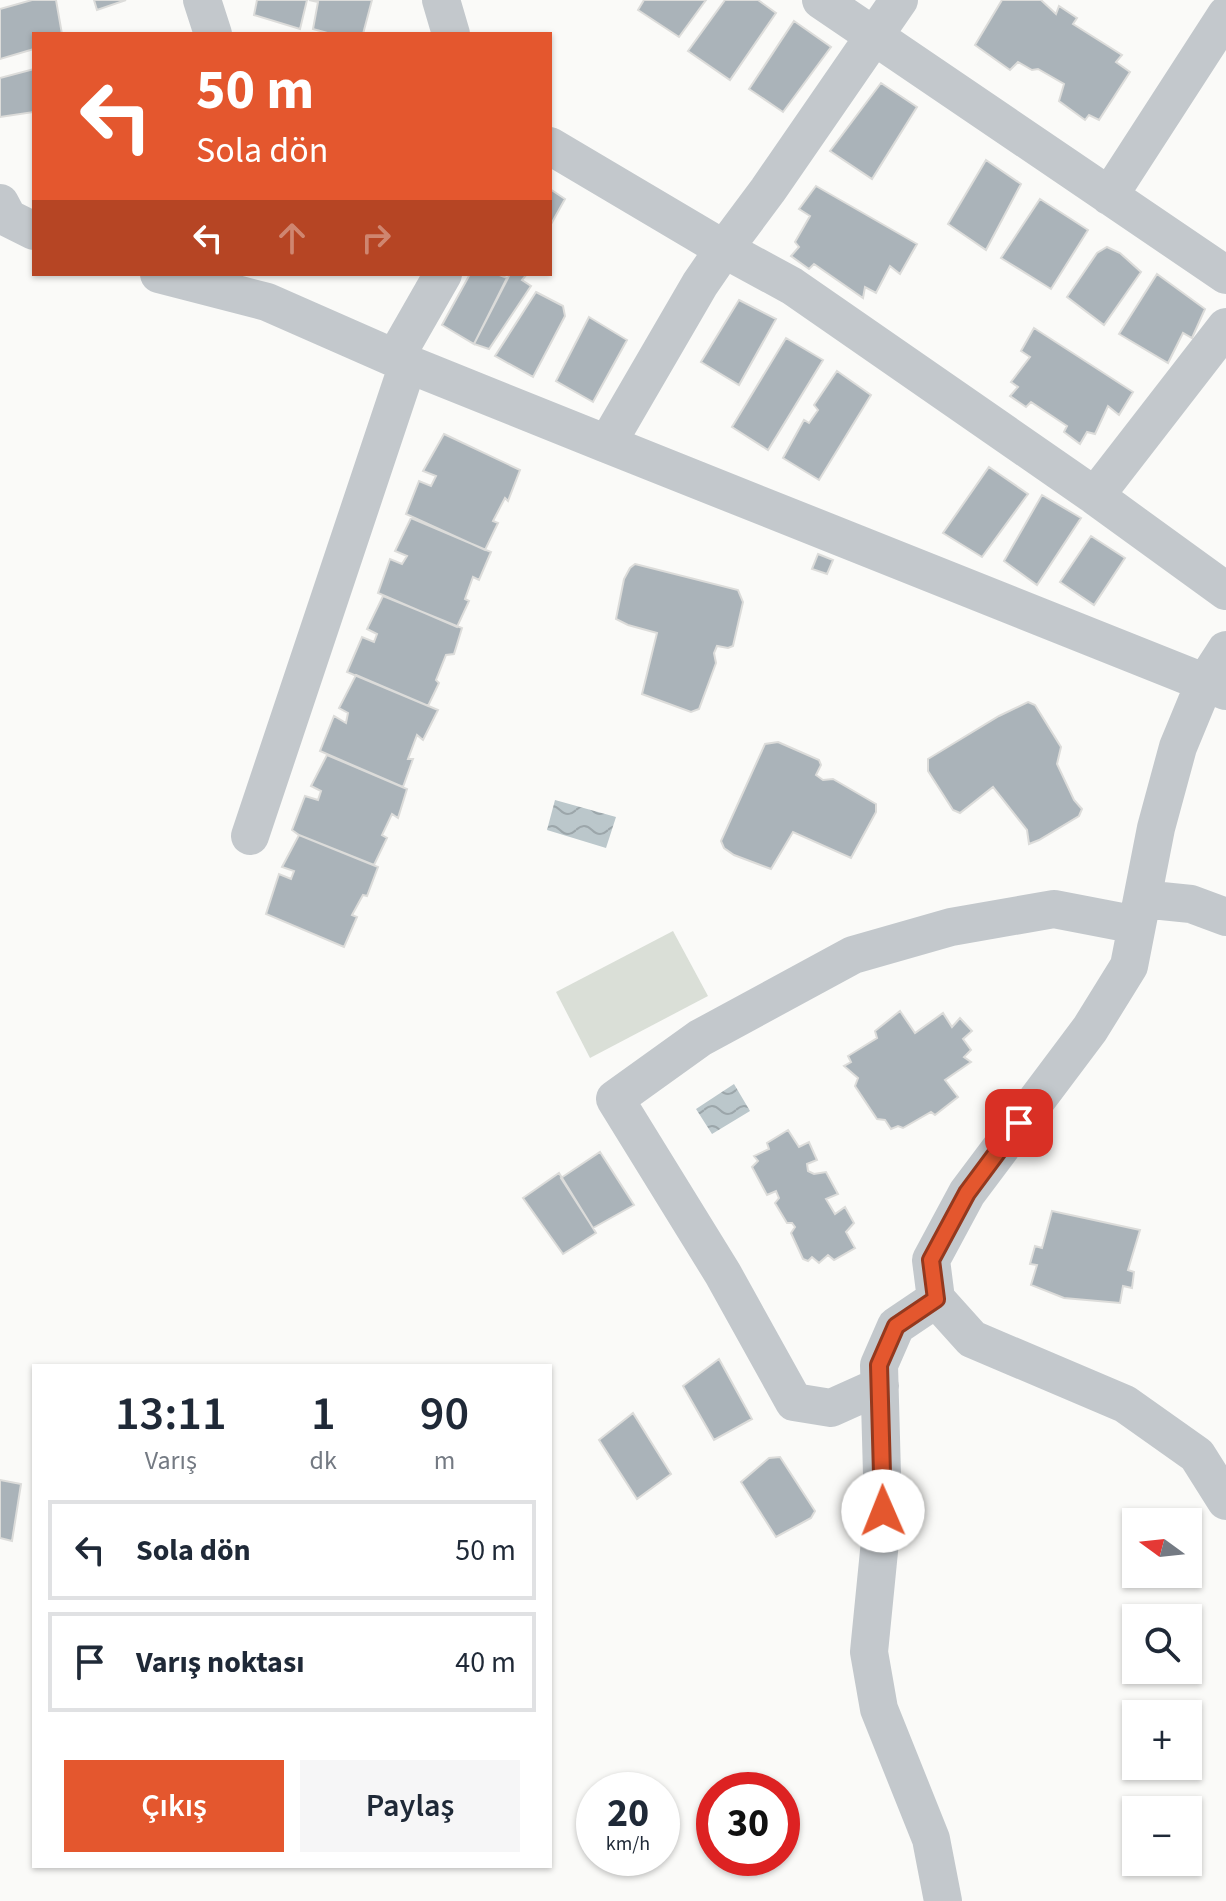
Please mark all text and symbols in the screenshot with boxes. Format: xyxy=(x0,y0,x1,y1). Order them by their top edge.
text: 50 m xyxy=(196,51,314,130)
icon: left xyxy=(64,64,168,168)
text: Sola dön xyxy=(196,125,328,176)
icon: left xyxy=(186,216,230,260)
icon: ahead xyxy=(270,216,314,260)
icon: right xyxy=(354,216,398,260)
pin xyxy=(985,1089,1053,1157)
icon: arrive xyxy=(997,1101,1041,1145)
text: 13:11 xyxy=(115,1380,227,1448)
text: 1 xyxy=(311,1380,336,1448)
text: 90 xyxy=(420,1380,469,1448)
text: Varış xyxy=(145,1442,197,1479)
text: dk xyxy=(310,1442,337,1479)
text: m xyxy=(434,1442,455,1479)
position arrow xyxy=(841,1469,925,1553)
north arrow xyxy=(1122,1508,1202,1588)
map controls xyxy=(1122,1508,1202,1876)
icon: left xyxy=(68,1528,112,1572)
text: Sola dön xyxy=(136,1529,251,1572)
text: 50 m xyxy=(455,1529,516,1572)
button: search xyxy=(1122,1604,1202,1684)
icon: arrive xyxy=(68,1640,112,1684)
text: Varış noktası xyxy=(136,1641,304,1684)
text: 40 m xyxy=(455,1641,516,1684)
button: + xyxy=(1122,1700,1202,1780)
button: Çıkış xyxy=(64,1760,284,1852)
button: Paylaş xyxy=(300,1760,520,1852)
speed limit sign: 30 xyxy=(696,1772,800,1876)
text: 20 xyxy=(607,1785,649,1842)
button: − xyxy=(1122,1796,1202,1876)
text: km/h xyxy=(606,1830,650,1858)

